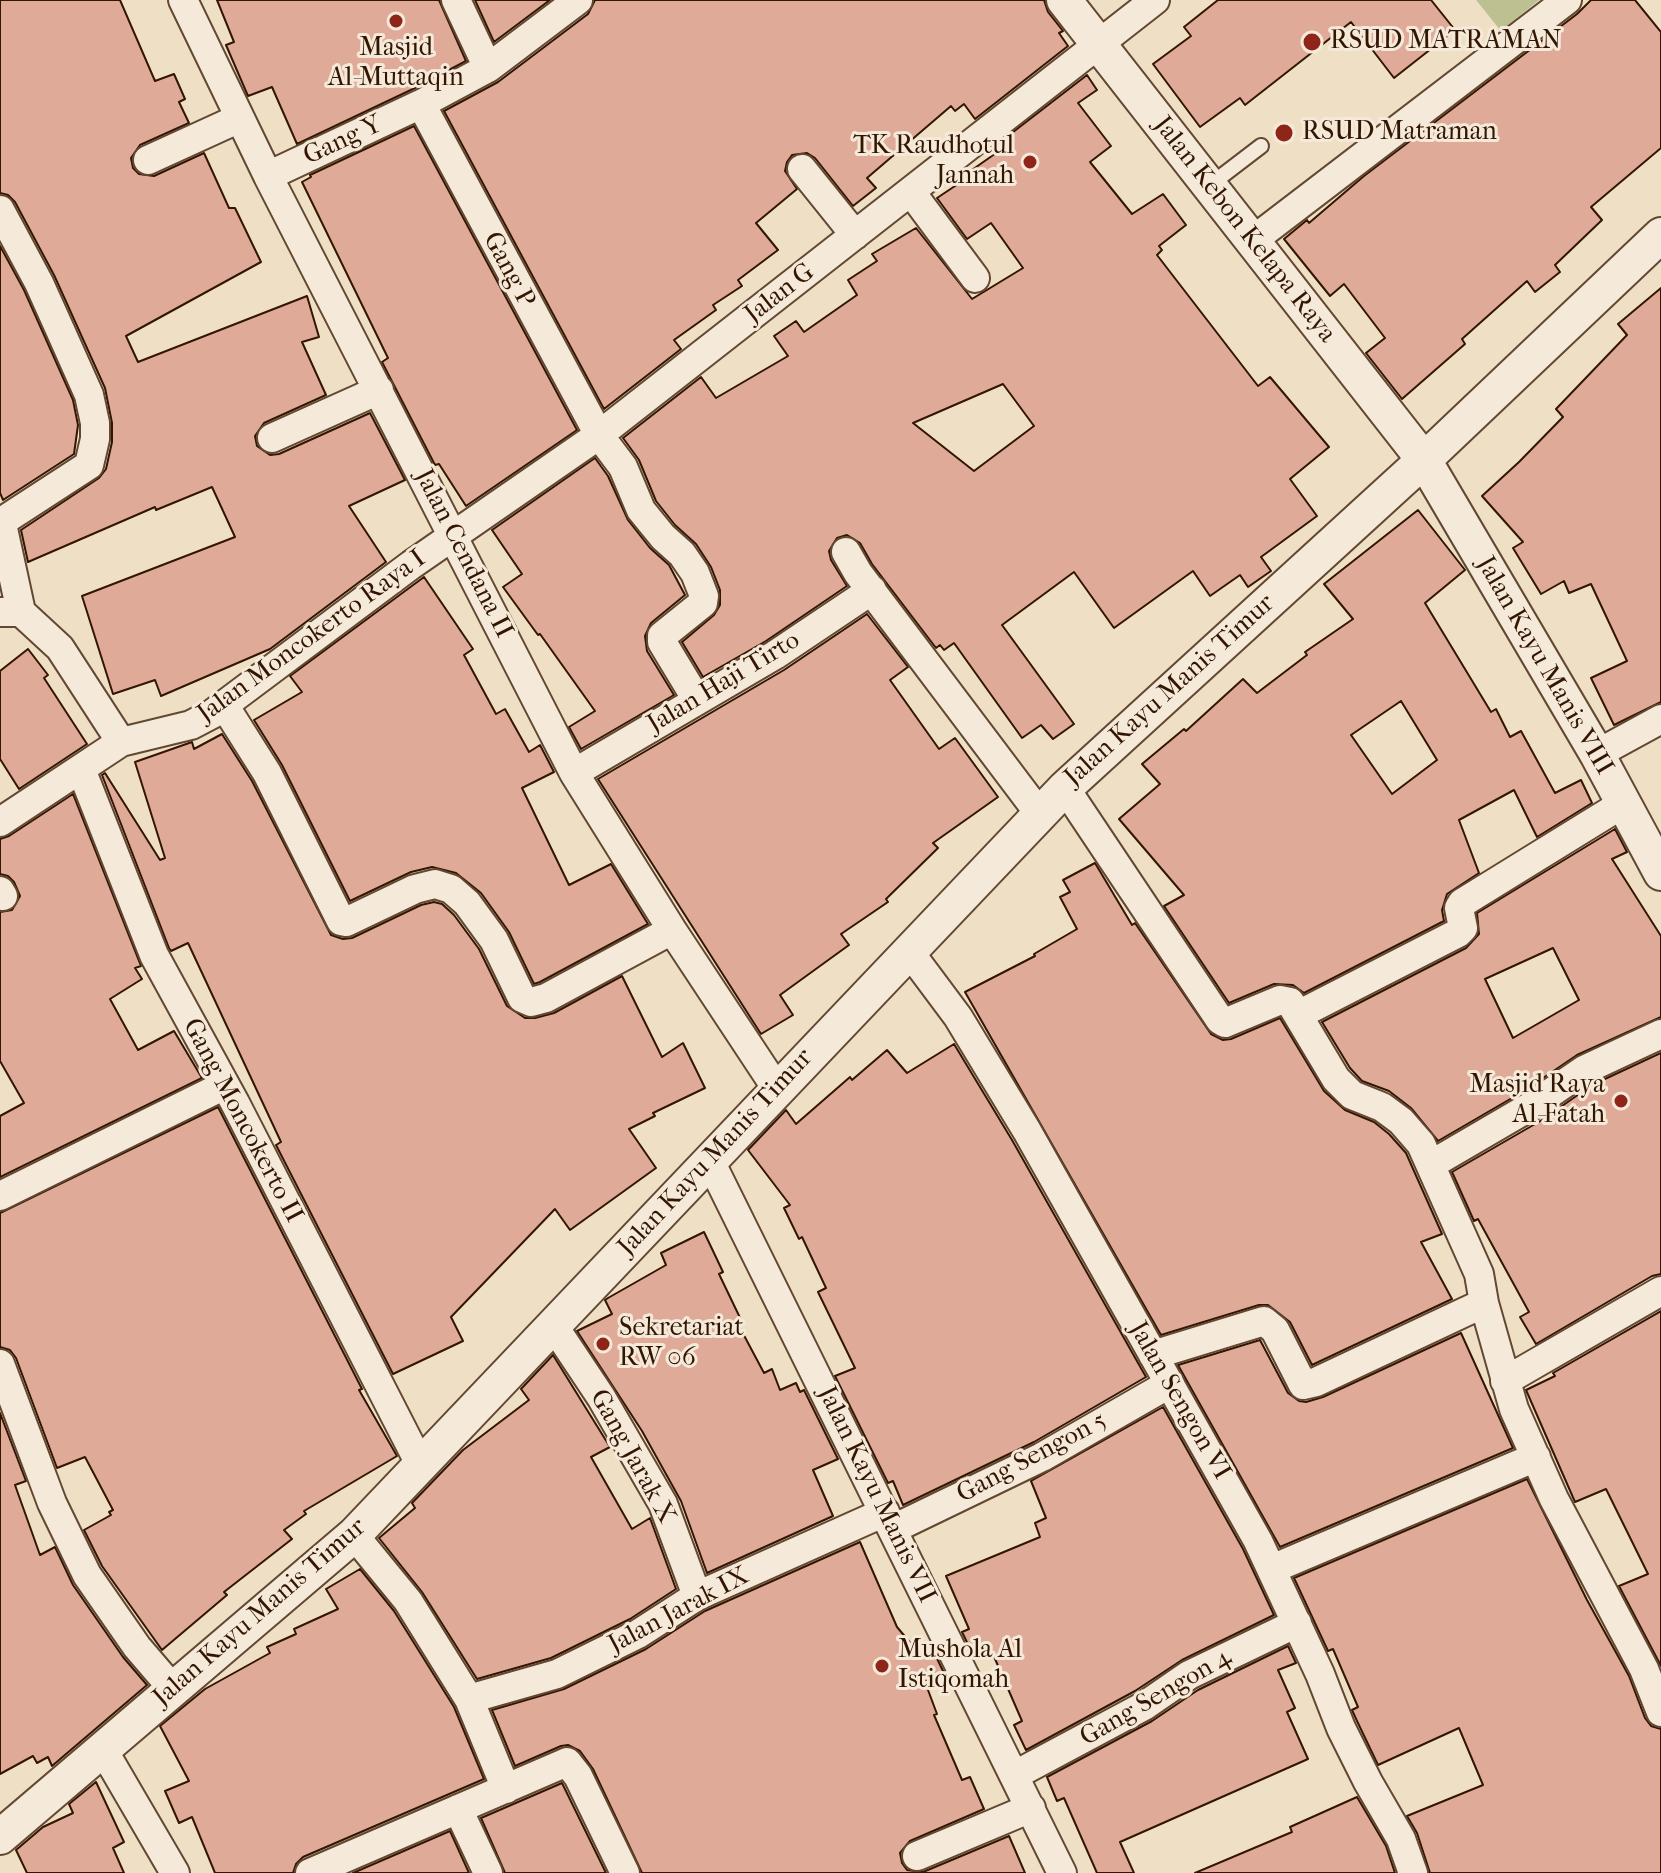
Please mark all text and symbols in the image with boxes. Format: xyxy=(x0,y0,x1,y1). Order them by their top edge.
marker: Masjid Al-Muttaqin xyxy=(387,12,405,30)
place label: RSUD MATRAMAN xyxy=(1330,26,1562,58)
marker: RSUD MATRAMAN xyxy=(1301,31,1323,53)
place label: Masjid Al-Muttaqin xyxy=(328,33,464,94)
street label: Gang Y xyxy=(299,109,387,173)
street label: Jalan Kebon Kelapa Raya xyxy=(1146,111,1342,349)
place label: RSUD Matraman xyxy=(1302,117,1497,149)
marker: RSUD Matraman xyxy=(1273,122,1295,144)
place label: TK Raudhotul Jannah xyxy=(853,131,1014,192)
marker: TK Raudhotul Jannah xyxy=(1021,153,1039,171)
street label: Gang P xyxy=(475,227,541,313)
street label: Jalan G xyxy=(739,257,821,331)
street label: Jalan Cendana II xyxy=(407,464,519,644)
street label: Jalan Moncokerto Raya I xyxy=(192,544,432,730)
street label: Jalan Kayu Manis VIII xyxy=(1469,551,1619,781)
street label: Jalan Kayu Manis Timur xyxy=(1059,589,1281,793)
street label: Jalan Haji Tirto xyxy=(642,625,806,741)
street label: Gang Moncokerto II xyxy=(175,1014,309,1228)
street label: Jalan Kayu Manis Timur xyxy=(612,1043,820,1263)
place label: Masjid Raya Al-Fatah xyxy=(1469,1070,1605,1132)
marker: Masjid Raya Al-Fatah xyxy=(1612,1092,1630,1110)
place label: Sekretariat RW 06 xyxy=(619,1313,744,1374)
street label: Jalan Sengon VI xyxy=(1121,1316,1237,1486)
marker: Sekretariat RW 06 xyxy=(594,1335,612,1353)
street label: Jalan Kayu Manis VII xyxy=(810,1382,942,1608)
street label: Gang Jarak X xyxy=(582,1384,682,1530)
street label: Gang Sengon 5 xyxy=(952,1405,1112,1511)
street label: Jalan Kayu Manis Timur xyxy=(147,1512,373,1714)
street label: Jalan Jarak IX xyxy=(603,1561,755,1661)
place label: Mushola Al Istiqomah xyxy=(898,1635,1022,1696)
street label: Gang Sengon 4 xyxy=(1075,1642,1237,1754)
marker: Mushola Al Istiqomah xyxy=(873,1657,891,1675)

